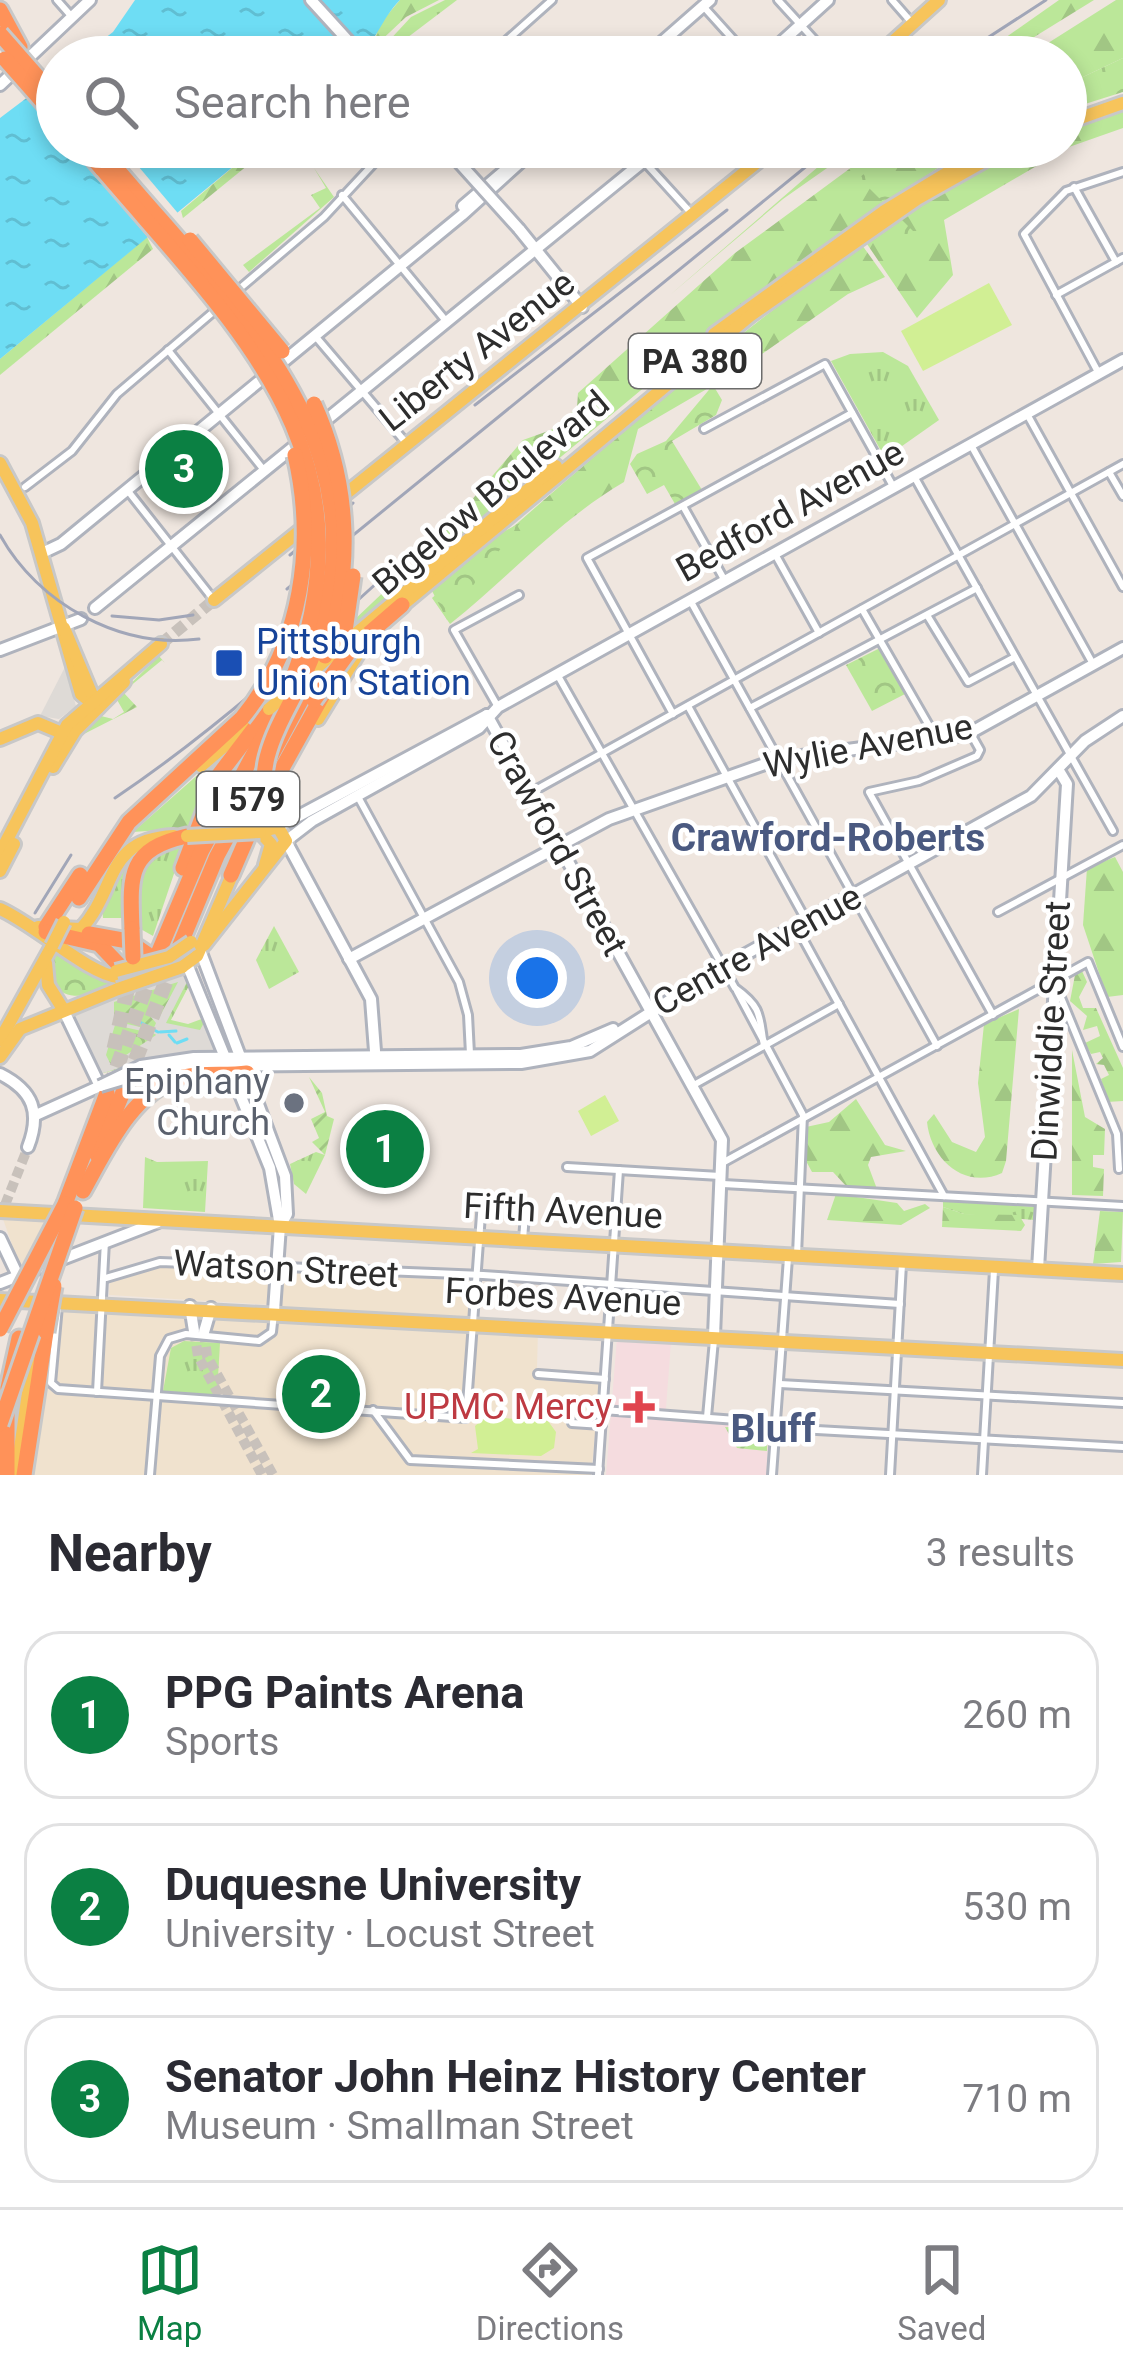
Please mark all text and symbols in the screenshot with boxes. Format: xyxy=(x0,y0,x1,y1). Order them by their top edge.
search box xyxy=(36,36,1087,168)
icon: search xyxy=(78,69,144,135)
text: Search here xyxy=(174,76,411,129)
street label: Liberty Avenue xyxy=(371,262,583,440)
road number: PA 380 xyxy=(629,334,761,388)
street label: Bigelow Boulevard xyxy=(364,382,618,604)
pin: 3 xyxy=(145,424,223,514)
street label: Bedford Avenue xyxy=(669,431,911,591)
place label: Pittsburgh Union Station xyxy=(256,621,471,704)
marker: Pittsburgh Union Station xyxy=(213,647,245,679)
street label: Wylie Avenue xyxy=(760,705,976,787)
street label: Crawford Street xyxy=(478,723,636,963)
road number: I 579 xyxy=(197,772,299,826)
district label: Crawford-Roberts xyxy=(671,815,985,861)
street label: Centre Avenue xyxy=(645,875,869,1025)
street label: Dinwiddie Street xyxy=(1023,900,1079,1162)
your location xyxy=(507,948,567,1008)
place label: Epiphany Church xyxy=(124,1061,270,1144)
marker: Epiphany Church xyxy=(281,1090,307,1116)
pin: 1 xyxy=(346,1104,424,1194)
street label: Fifth Avenue xyxy=(462,1185,664,1237)
street label: Watson Street xyxy=(172,1242,400,1296)
street label: Forbes Avenue xyxy=(444,1270,682,1324)
pin: 2 xyxy=(282,1349,360,1439)
place label: UPMC Mercy xyxy=(404,1386,612,1428)
marker: UPMC Mercy xyxy=(623,1391,655,1423)
district label: Bluff xyxy=(731,1406,816,1452)
text: Nearby xyxy=(48,1524,212,1583)
text: 3 results xyxy=(926,1530,1075,1576)
text: PPG Paints Arena xyxy=(165,1666,524,1719)
text: 1 xyxy=(79,1692,101,1738)
text: 260 m xyxy=(962,1692,1072,1738)
text: Sports xyxy=(165,1719,279,1765)
text: Duquesne University xyxy=(165,1858,581,1911)
text: 2 xyxy=(79,1884,101,1930)
text: 530 m xyxy=(962,1884,1072,1930)
text: University · Locust Street xyxy=(165,1911,595,1957)
text: Senator John Heinz History Center xyxy=(165,2050,866,2103)
text: 3 xyxy=(79,2076,101,2122)
text: 710 m xyxy=(962,2076,1072,2122)
text: Museum · Smallman Street xyxy=(165,2103,634,2149)
tab: Map xyxy=(137,2237,203,2348)
tab: Directions xyxy=(476,2237,624,2348)
tab: Saved xyxy=(897,2237,986,2348)

